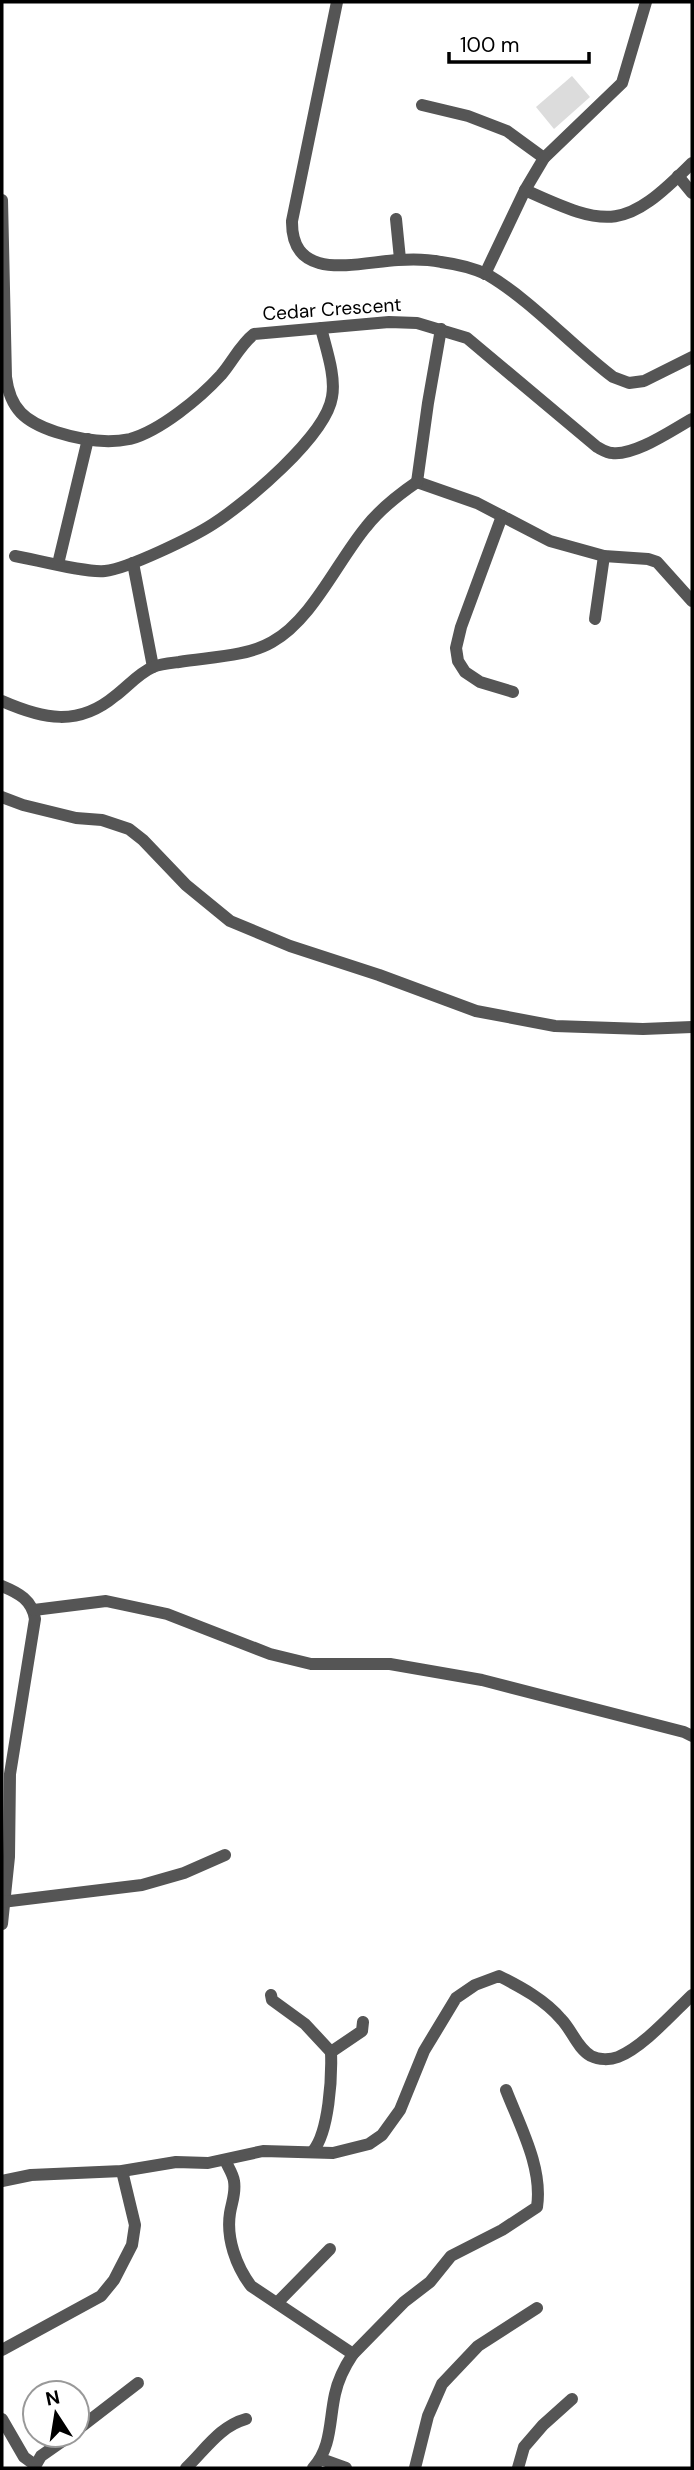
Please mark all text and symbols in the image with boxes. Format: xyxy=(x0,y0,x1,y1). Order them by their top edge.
scale bar xyxy=(449,21,589,65)
text: 100 m xyxy=(460,31,520,59)
street label: Cedar Crescent xyxy=(262,292,402,326)
north arrow xyxy=(21,2379,91,2449)
text: N xyxy=(43,2384,62,2412)

